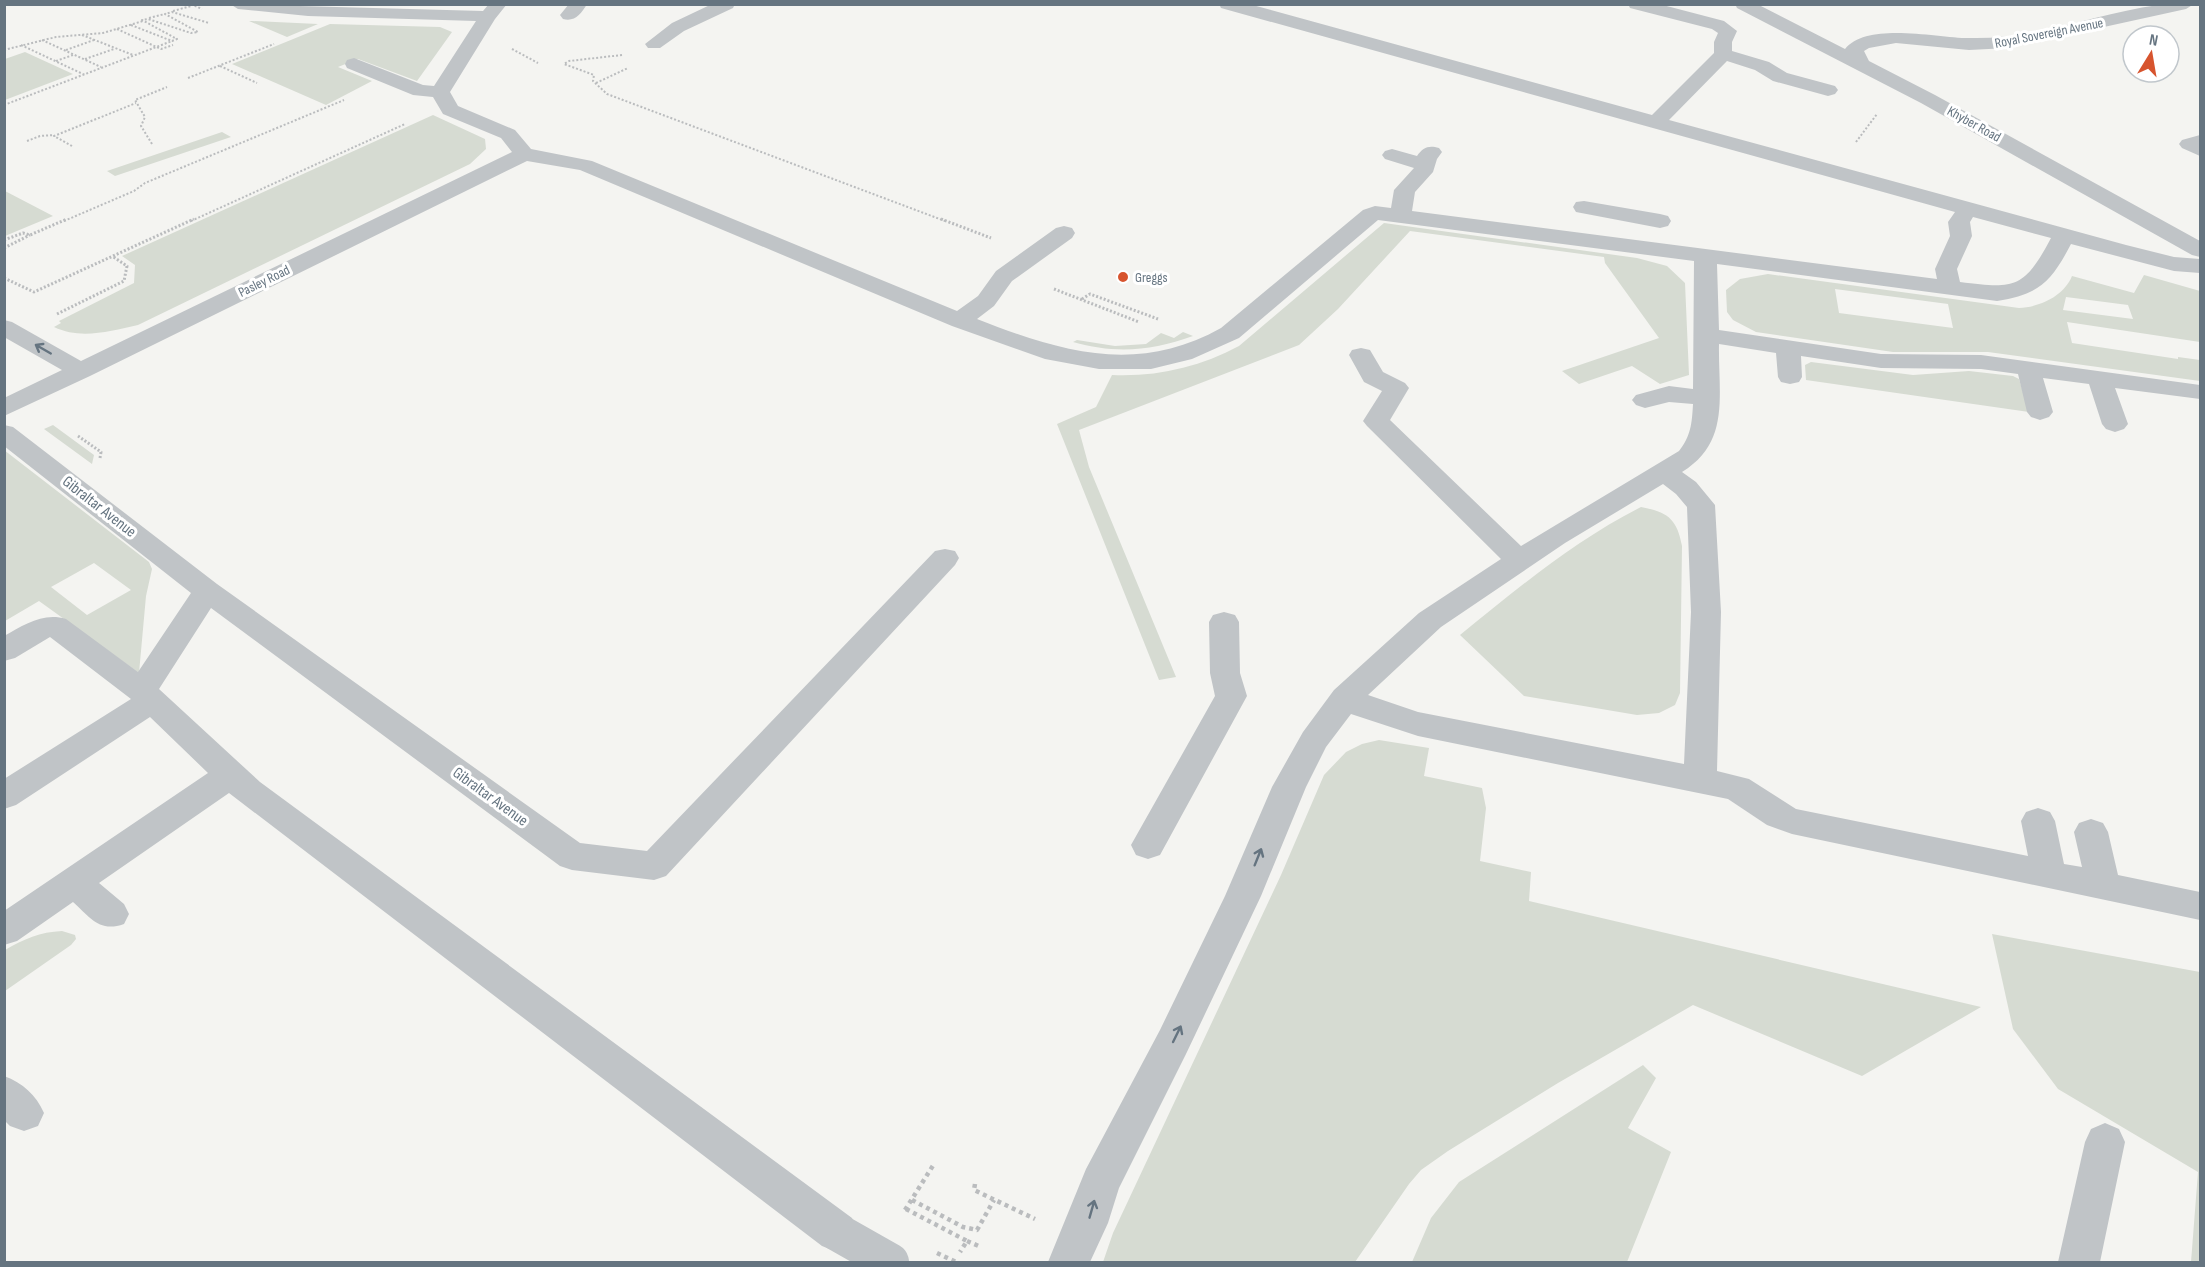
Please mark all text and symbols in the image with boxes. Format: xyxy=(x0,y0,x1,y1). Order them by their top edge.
street label: Royal Sovereign Avenue xyxy=(1993,14,2105,52)
north arrow xyxy=(2121,24,2181,84)
text: N xyxy=(2148,31,2160,51)
street label: Khyber Road xyxy=(1944,102,2004,146)
street label: Pasley Road xyxy=(235,261,293,301)
place label: Greggs xyxy=(1135,269,1168,286)
marker: Greggs xyxy=(1116,270,1130,284)
one-way arrow xyxy=(35,343,52,355)
street label: Gibraltar Avenue xyxy=(58,472,140,542)
street label: Gibraltar Avenue xyxy=(449,763,531,831)
one-way arrow xyxy=(1253,848,1264,866)
one-way arrow xyxy=(1171,1025,1183,1043)
one-way arrow xyxy=(1087,1200,1098,1219)

